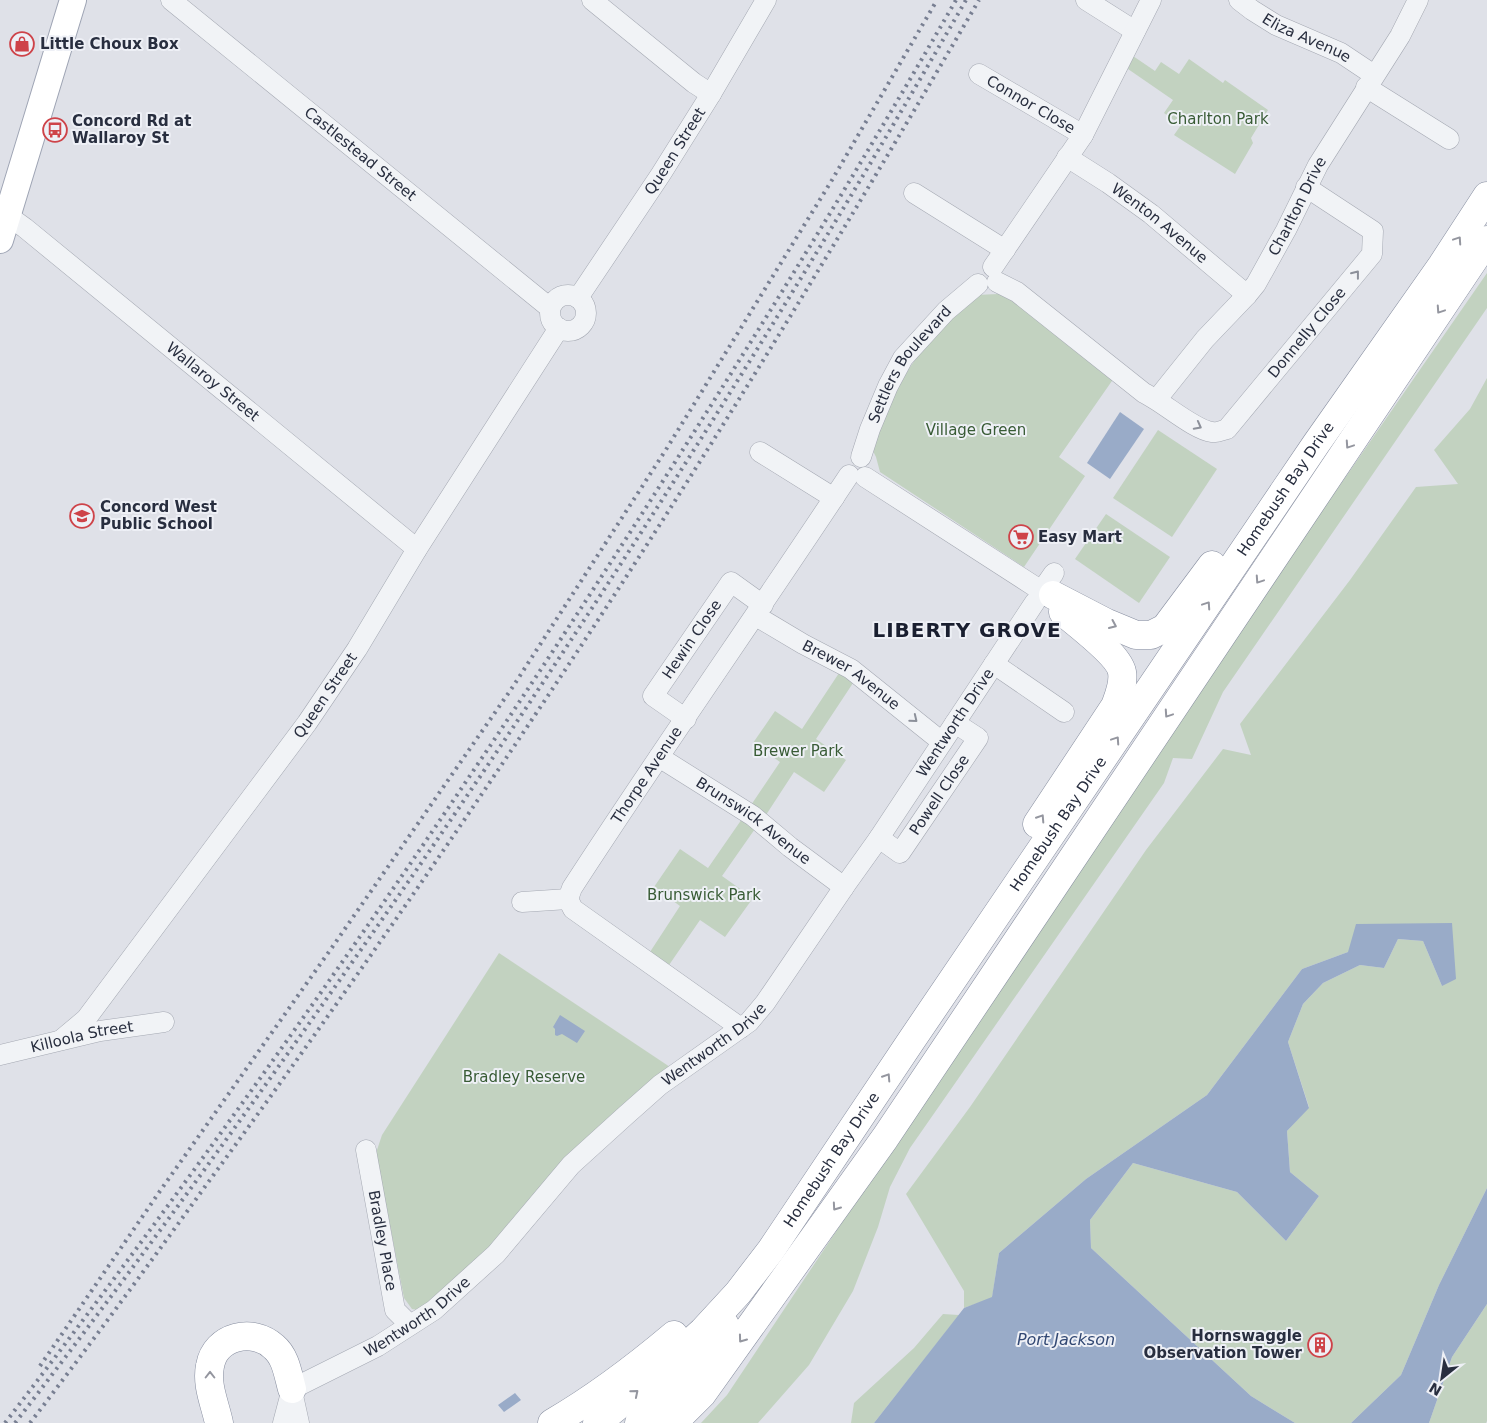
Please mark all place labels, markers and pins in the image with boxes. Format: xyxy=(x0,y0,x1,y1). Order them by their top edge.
shop icon: Little Choux Box xyxy=(9,31,35,57)
place label: Little Choux Box xyxy=(40,35,179,53)
place label: Concord Rd at Wallaroy St xyxy=(72,112,191,147)
bus stop icon: Concord Rd at Wallaroy St xyxy=(42,117,68,143)
place label: Concord West Public School xyxy=(100,498,217,533)
school or university icon: Concord West Public School xyxy=(69,503,95,529)
supermarket icon: Easy Mart xyxy=(1008,524,1034,550)
place label: Easy Mart xyxy=(1038,528,1122,546)
place label: Hornswaggle Observation Tower xyxy=(1144,1327,1303,1362)
building icon: Hornswaggle Observation Tower xyxy=(1307,1332,1333,1358)

